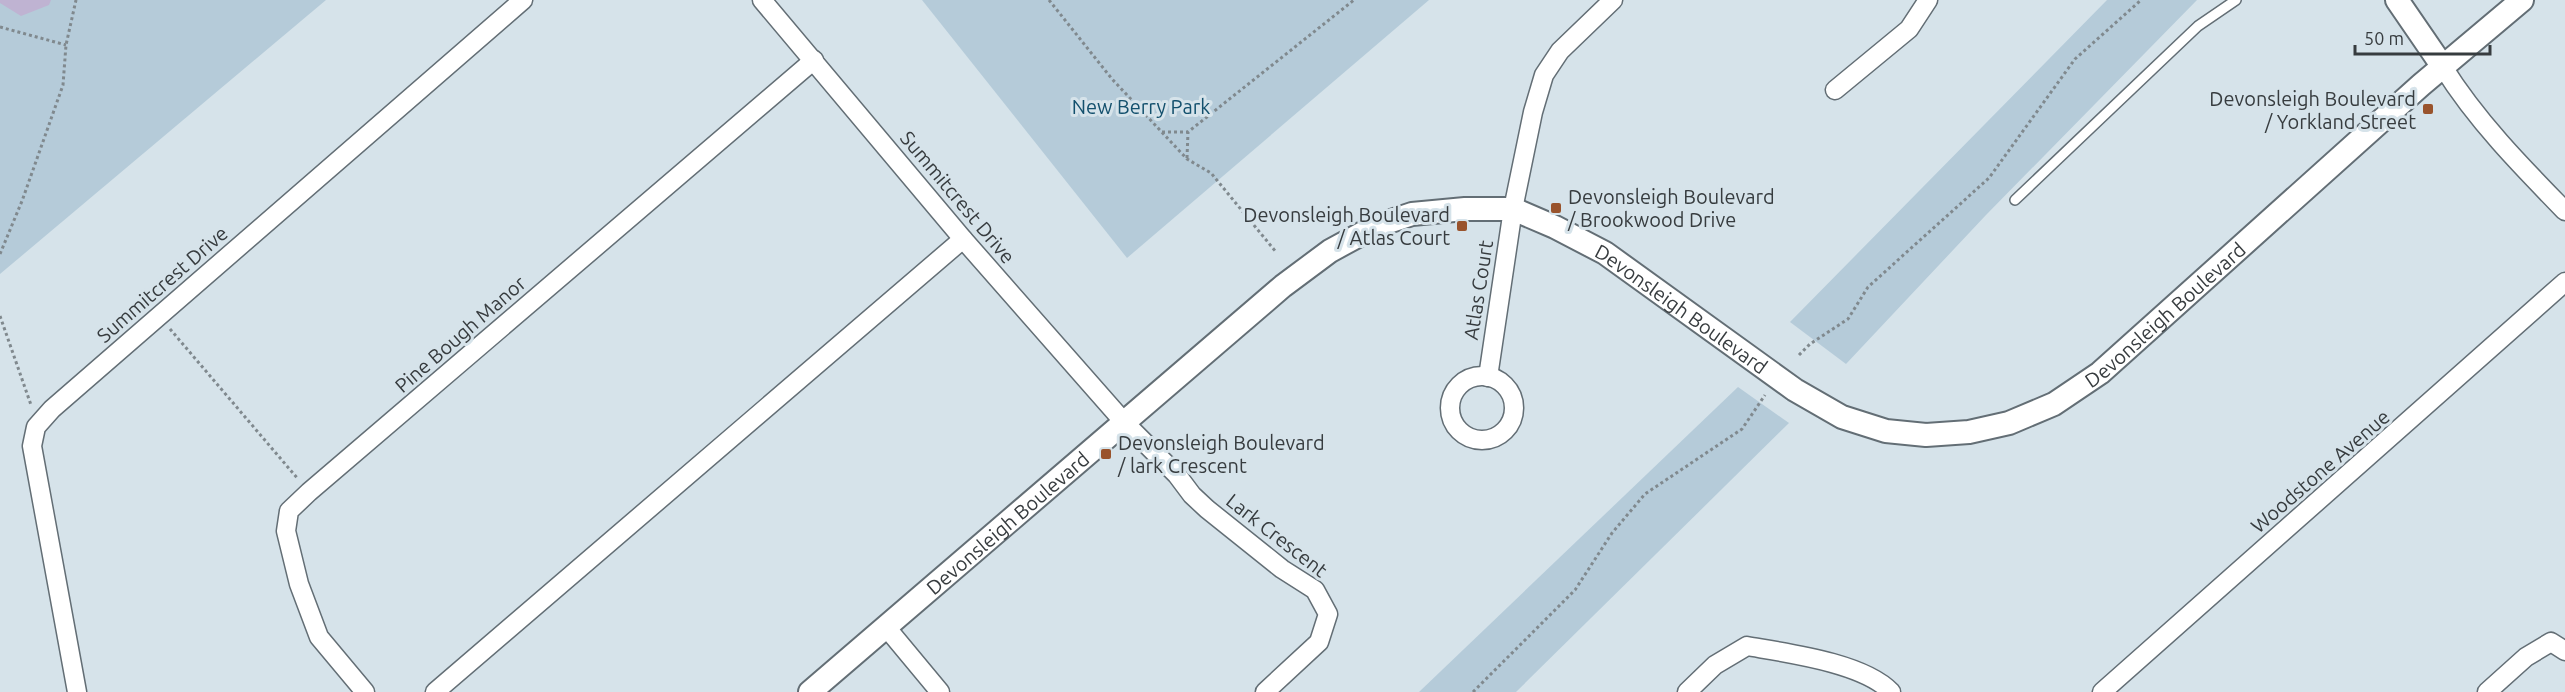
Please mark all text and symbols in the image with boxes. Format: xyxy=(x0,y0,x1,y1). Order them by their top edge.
scale bar xyxy=(2355,18,2490,56)
text: 50 m xyxy=(2364,28,2404,48)
place label: Devonsleigh Boulevard / Yorkland Street xyxy=(2209,87,2416,133)
park label: New Berry Park xyxy=(1072,95,1210,118)
marker: Devonsleigh Boulevard / Yorkland Street xyxy=(2421,102,2435,116)
street label: Summitcrest Drive xyxy=(896,126,1020,268)
place label: Devonsleigh Boulevard / Brookwood Drive xyxy=(1567,185,1775,231)
marker: Devonsleigh Boulevard / Brookwood Drive xyxy=(1549,201,1563,215)
place label: Devonsleigh Boulevard / Atlas Court xyxy=(1243,203,1450,249)
marker: Devonsleigh Boulevard / Atlas Court xyxy=(1455,219,1469,233)
street label: Summitcrest Drive xyxy=(92,221,232,347)
street label: Devonsleigh Boulevard xyxy=(2080,237,2250,392)
street label: Atlas Court xyxy=(1459,238,1497,341)
street label: Devonsleigh Boulevard xyxy=(1592,239,1772,378)
street label: Pine Bough Manor xyxy=(390,271,530,397)
street label: Woodstone Avenue xyxy=(2246,405,2394,537)
place label: Devonsleigh Boulevard / lark Crescent xyxy=(1117,431,1325,477)
street label: Devonsleigh Boulevard xyxy=(921,447,1093,599)
marker: Devonsleigh Boulevard / lark Crescent xyxy=(1099,447,1113,461)
street label: Lark Crescent xyxy=(1222,488,1332,582)

